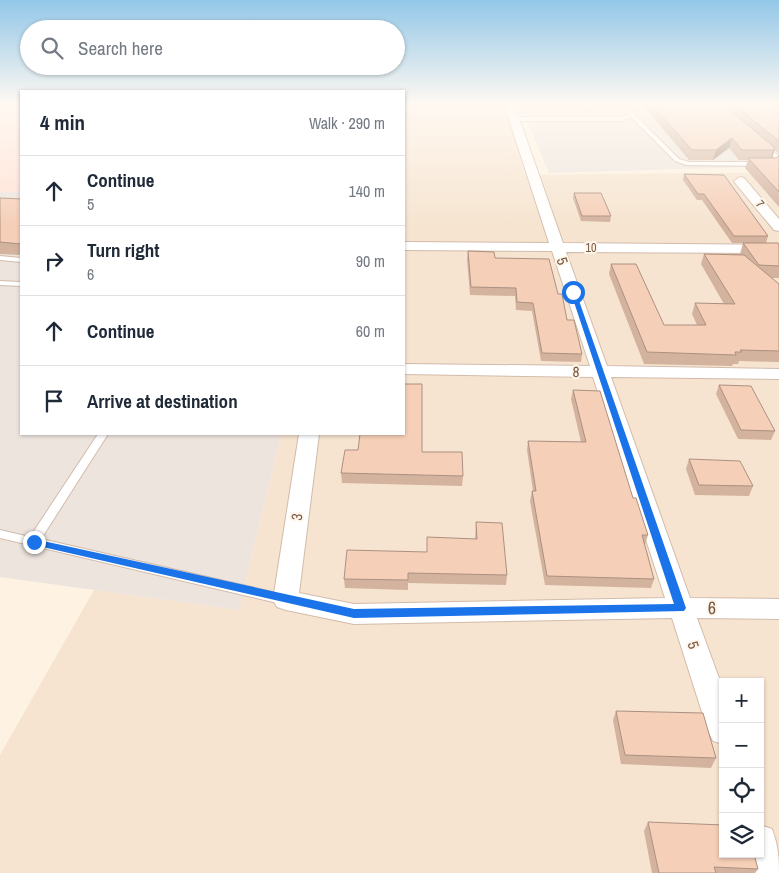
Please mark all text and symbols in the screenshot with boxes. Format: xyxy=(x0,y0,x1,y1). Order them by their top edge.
search box xyxy=(20,20,405,75)
icon: search xyxy=(38,34,66,62)
text: Search here xyxy=(78,35,163,61)
text: 4 min xyxy=(40,108,85,137)
text: Walk · 290 m xyxy=(309,112,385,134)
text: Continue xyxy=(87,167,155,193)
icon: ahead xyxy=(40,177,68,205)
text: 140 m xyxy=(349,180,385,202)
text: 5 xyxy=(87,193,94,215)
street label: 7 xyxy=(752,197,768,212)
text: Turn right xyxy=(87,237,159,263)
street label: 10 xyxy=(586,240,596,256)
icon: right xyxy=(40,247,68,275)
text: 90 m xyxy=(356,250,385,272)
street label: 5 xyxy=(551,254,574,268)
text: 6 xyxy=(87,263,94,285)
route start xyxy=(562,281,585,304)
icon: ahead xyxy=(40,317,68,345)
text: Continue xyxy=(87,318,155,344)
text: 60 m xyxy=(356,320,385,342)
street label: 8 xyxy=(572,361,580,382)
icon: arrive xyxy=(40,387,68,415)
text: Arrive at destination xyxy=(87,388,238,414)
street label: 3 xyxy=(286,512,307,522)
route end xyxy=(23,531,46,554)
street label: 6 xyxy=(708,595,716,620)
street label: 5 xyxy=(682,638,705,652)
map controls xyxy=(719,678,764,858)
button: + xyxy=(719,678,764,723)
button: − xyxy=(719,723,764,768)
button: locate xyxy=(719,768,764,813)
button: layers xyxy=(719,813,764,858)

